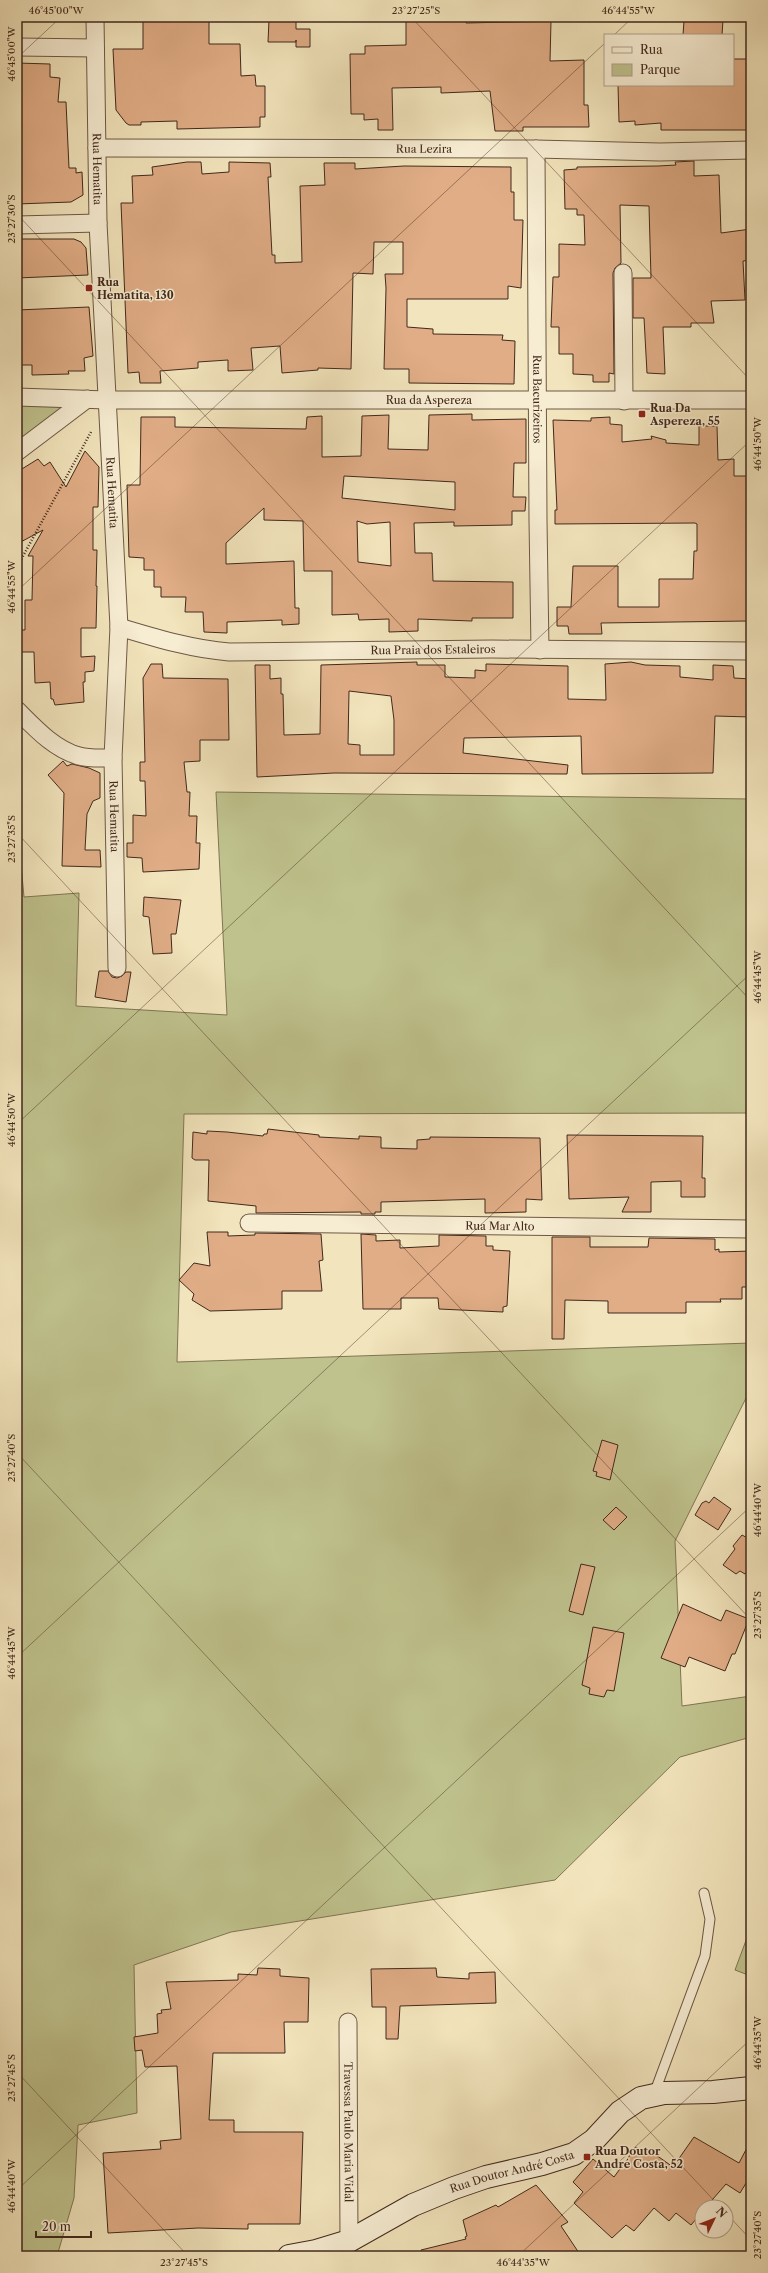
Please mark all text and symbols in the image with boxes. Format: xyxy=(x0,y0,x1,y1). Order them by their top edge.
text: 46°45'00"W xyxy=(29,4,84,17)
text: 23°27'25"S xyxy=(392,4,440,17)
text: 46°44'55"W xyxy=(601,4,656,17)
text: 46°45'00"W xyxy=(5,26,18,81)
legend xyxy=(604,34,734,86)
text: Rua xyxy=(640,42,663,57)
text: Parque xyxy=(640,62,681,77)
street label: Rua Hematita xyxy=(90,133,105,205)
street label: Rua Lezira xyxy=(396,142,452,156)
text: 23°27'30"S xyxy=(5,195,18,243)
place label: Rua Hematita, 130 xyxy=(97,275,174,302)
marker: Rua Hematita, 130 xyxy=(84,283,94,293)
street label: Rua Bacurizeiros xyxy=(530,355,545,444)
street label: Rua da Aspereza xyxy=(386,393,472,407)
place label: Rua Da Aspereza, 55 xyxy=(649,401,720,428)
marker: Rua Da Aspereza, 55 xyxy=(637,409,647,419)
text: 46°44'50"W xyxy=(751,416,764,471)
street label: Rua Hematita xyxy=(103,456,121,529)
text: 46°44'55"W xyxy=(5,559,18,614)
street label: Rua Praia dos Estaleiros xyxy=(370,642,496,657)
street label: Rua Hematita xyxy=(106,780,122,853)
text: 23°27'35"S xyxy=(5,815,18,863)
text: 46°44'45"W xyxy=(751,949,764,1004)
text: 46°44'50"W xyxy=(5,1092,18,1147)
street label: Rua Mar Alto xyxy=(465,1219,535,1233)
text: 23°27'40"S xyxy=(5,1434,18,1482)
text: 46°44'40"W xyxy=(751,1482,764,1537)
text: 23°27'35"S xyxy=(751,1591,764,1639)
text: 46°44'45"W xyxy=(5,1625,18,1680)
text: 46°44'35"W xyxy=(751,2015,764,2070)
text: 23°27'45"S xyxy=(5,2054,18,2102)
street label: Travessa Paulo Maria Vidal xyxy=(341,2062,356,2203)
place label: Rua Doutor André Costa, 52 xyxy=(594,2144,683,2171)
street label: Rua Doutor André Costa xyxy=(448,2147,576,2196)
marker: Rua Doutor André Costa, 52 xyxy=(582,2152,592,2162)
text: 46°44'40"W xyxy=(5,2158,18,2213)
north arrow xyxy=(694,2199,734,2239)
text: N xyxy=(713,2204,730,2221)
text: 23°27'40"S xyxy=(751,2211,764,2259)
scale bar xyxy=(36,2213,91,2239)
text: 20 m xyxy=(42,2219,71,2234)
text: 23°27'45"S xyxy=(160,2256,208,2269)
text: 46°44'35"W xyxy=(496,2256,551,2269)

